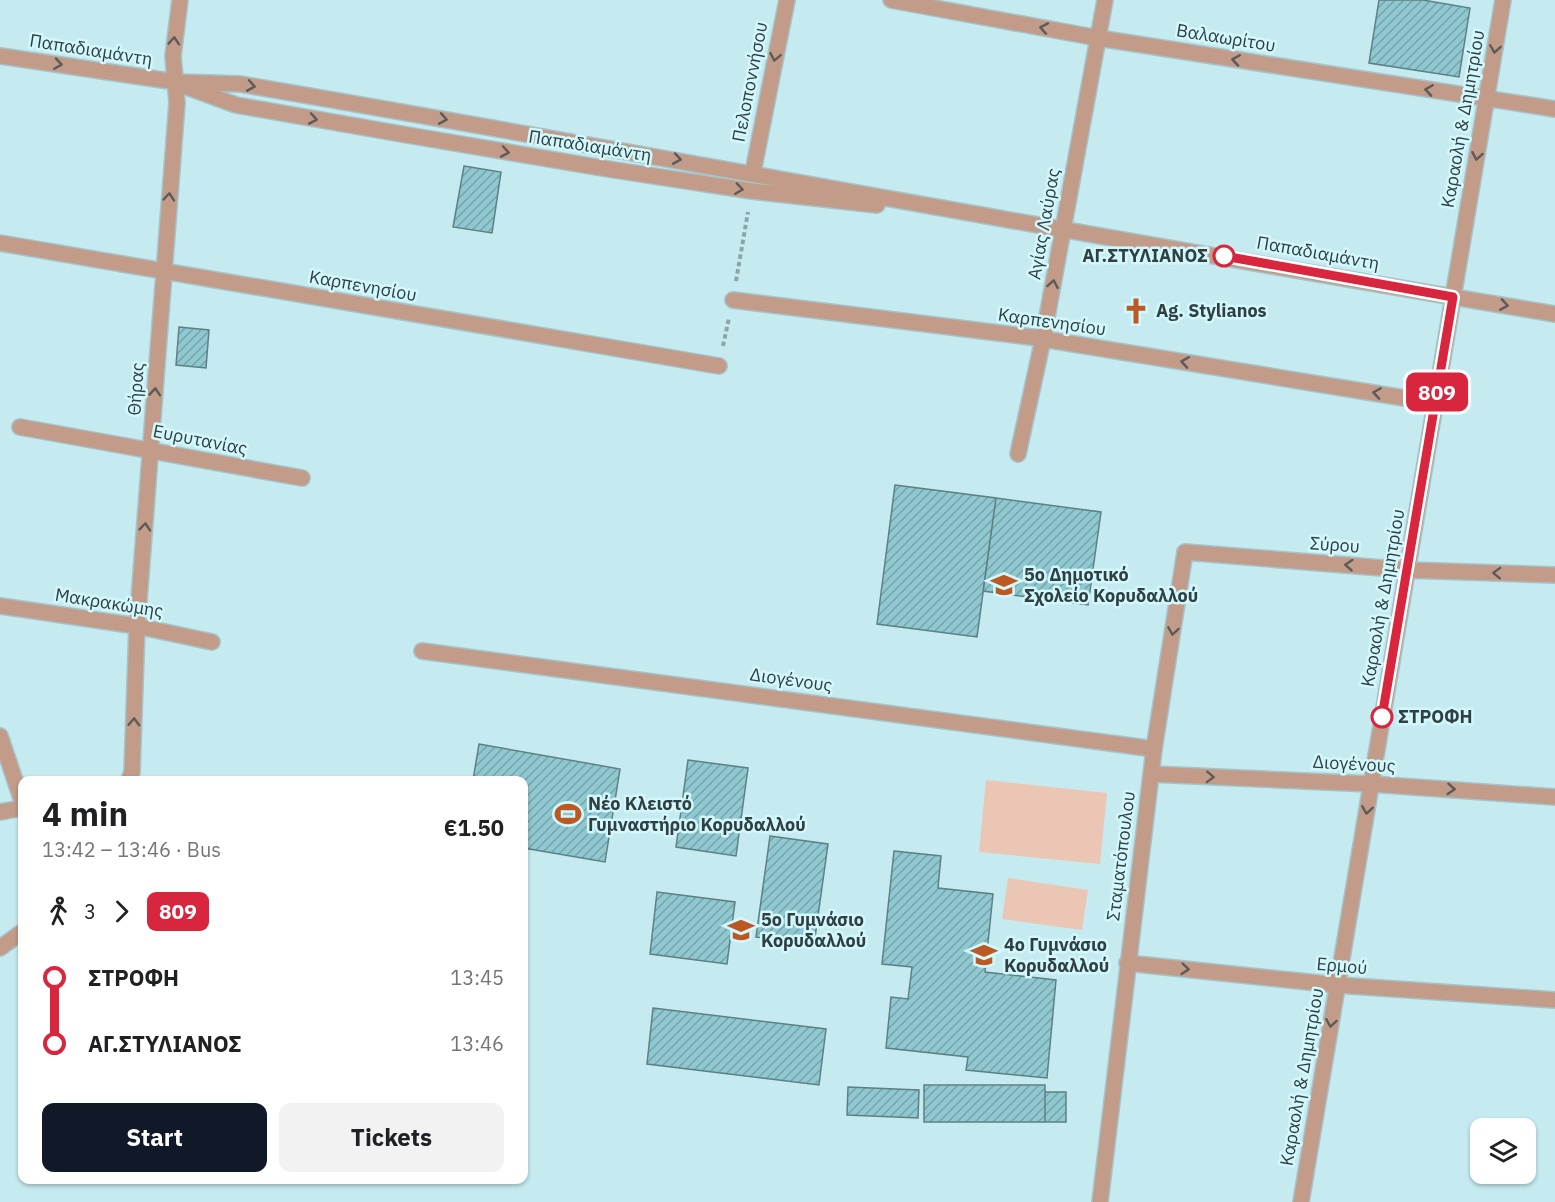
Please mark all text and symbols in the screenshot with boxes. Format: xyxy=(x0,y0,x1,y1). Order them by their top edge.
street label: Βαλαωρίτου xyxy=(1175,18,1277,57)
street label: Πελοποννήσου xyxy=(727,20,772,144)
one-way arrow xyxy=(1039,22,1049,35)
street label: Παπαδιαμάντη xyxy=(28,28,154,71)
street label: Καραολή & Δημητρίου xyxy=(1436,28,1489,210)
one-way arrow xyxy=(167,36,180,46)
one-way arrow xyxy=(1489,44,1502,54)
one-way arrow xyxy=(769,52,782,62)
one-way arrow xyxy=(1232,54,1241,66)
one-way arrow xyxy=(53,58,62,70)
one-way arrow xyxy=(247,79,256,91)
one-way arrow xyxy=(1424,84,1434,96)
one-way arrow xyxy=(308,112,317,124)
one-way arrow xyxy=(438,112,448,125)
street label: Παπαδιαμάντη xyxy=(527,124,653,167)
one-way arrow xyxy=(500,145,509,157)
one-way arrow xyxy=(1471,151,1484,161)
one-way arrow xyxy=(672,152,682,165)
street label: Αγίας Λαύρας xyxy=(1022,166,1065,281)
one-way arrow xyxy=(734,182,744,194)
one-way arrow xyxy=(162,193,175,202)
street label: Παπαδιαμάντη xyxy=(1255,230,1381,275)
place label: ΑΓ.ΣΤΥΛΙΑΝΟΣ xyxy=(1082,244,1208,267)
marker: ΑΓ.ΣΤΥΛΙΑΝΟΣ xyxy=(1213,245,1235,267)
street label: Καρπενησίου xyxy=(307,265,419,306)
one-way arrow xyxy=(1046,279,1059,289)
church icon: Ag. Stylianos xyxy=(1121,296,1151,326)
place label: Ag. Stylianos xyxy=(1156,299,1267,322)
one-way arrow xyxy=(1499,299,1509,311)
street label: Καρπενησίου xyxy=(997,303,1108,340)
one-way arrow xyxy=(1180,356,1190,369)
street label: Θήρας xyxy=(122,361,149,416)
line badge: 809 xyxy=(1402,372,1472,412)
text: 809 xyxy=(1418,378,1456,406)
one-way arrow xyxy=(148,387,161,396)
one-way arrow xyxy=(1373,388,1382,400)
street label: Ευρυτανίας xyxy=(151,419,249,460)
street label: Καραολή & Δημητρίου xyxy=(1356,507,1409,689)
one-way arrow xyxy=(138,523,151,532)
street label: Σύρου xyxy=(1309,531,1361,558)
one-way arrow xyxy=(1344,559,1353,572)
place label: 5ο Δημοτικό Σχολείο Κορυδαλλού xyxy=(1024,563,1198,607)
one-way arrow xyxy=(1492,566,1501,579)
school or university icon: 5ο Δημοτικό Σχολείο Κορυδαλλού xyxy=(989,570,1019,600)
street label: Μακρακώμης xyxy=(53,583,165,622)
one-way arrow xyxy=(1168,626,1180,636)
street label: Διογένους xyxy=(748,662,834,697)
place label: ΣΤΡΟΦΗ xyxy=(1398,705,1472,728)
marker: ΣΤΡΟΦΗ xyxy=(1371,706,1393,728)
one-way arrow xyxy=(127,718,140,727)
street label: Διογένους xyxy=(1312,750,1396,777)
one-way arrow xyxy=(1205,770,1214,783)
one-way arrow xyxy=(1446,783,1455,796)
street label: Σταματόπουλου xyxy=(1101,790,1140,922)
text: 4 min xyxy=(42,792,128,835)
place label: Νέο Κλειστό Γυμναστήριο Κορυδαλλού xyxy=(588,792,806,836)
sports icon: Νέο Κλειστό Γυμναστήριο Κορυδαλλού xyxy=(553,799,583,829)
one-way arrow xyxy=(1361,805,1374,815)
text: €1.50 xyxy=(444,813,504,842)
text: 13:42 – 13:46 · Bus xyxy=(42,836,221,863)
icon: walk xyxy=(42,895,75,928)
icon: forward xyxy=(105,895,138,928)
text: 809 xyxy=(159,897,197,925)
text: 3 xyxy=(84,898,96,925)
place label: 5ο Γυμνάσιο Κορυδαλλού xyxy=(761,908,866,952)
school or university icon: 5ο Γυμνάσιο Κορυδαλλού xyxy=(726,915,756,945)
place label: 4ο Γυμνάσιο Κορυδαλλού xyxy=(1004,933,1109,977)
school or university icon: 4ο Γυμνάσιο Κορυδαλλού xyxy=(969,940,999,970)
street label: Ερμού xyxy=(1316,952,1369,979)
one-way arrow xyxy=(1180,962,1190,975)
text: ΣΤΡΟΦΗ xyxy=(88,963,179,992)
text: 13:45 xyxy=(450,964,504,991)
street label: Καραολή & Δημητρίου xyxy=(1275,986,1328,1168)
one-way arrow xyxy=(1325,1018,1338,1028)
text: ΑΓ.ΣΤΥΛΙΑΝΟΣ xyxy=(88,1029,242,1058)
text: 13:46 xyxy=(450,1030,504,1057)
button: Start xyxy=(42,1103,267,1172)
button: Tickets xyxy=(279,1103,504,1172)
map controls xyxy=(1470,1118,1536,1184)
button: layers xyxy=(1470,1118,1536,1184)

